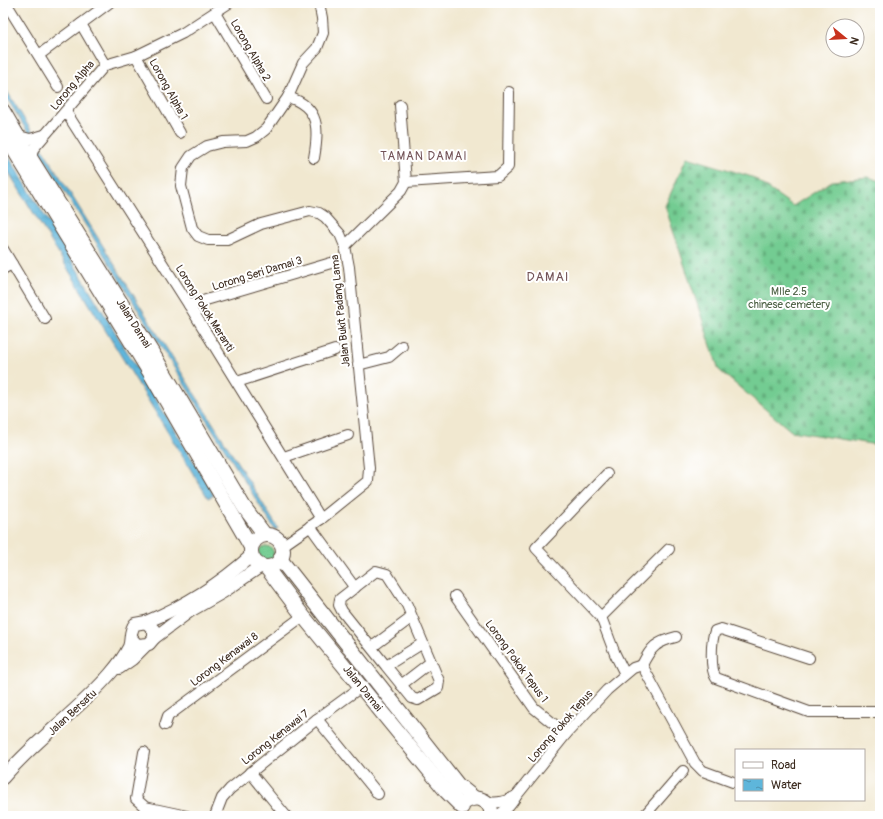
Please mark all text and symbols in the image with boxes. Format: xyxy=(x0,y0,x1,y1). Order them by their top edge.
street label: Lorong Alpha 2 xyxy=(228,17,274,84)
north arrow xyxy=(825,18,865,58)
text: N xyxy=(847,35,861,47)
street label: Lorong Alpha 1 xyxy=(146,56,191,122)
street label: Lorong Alpha xyxy=(48,58,97,113)
district label: TAMAN DAMAI xyxy=(380,149,468,164)
street label: Lorong Seri Damai 3 xyxy=(211,254,304,293)
street label: Jalan Bukit Padang Lama xyxy=(328,254,353,368)
street label: Lorong Pokok Meranti xyxy=(173,263,237,354)
district label: DAMAI xyxy=(526,269,570,285)
park label: MIle 2.5 chinese cemetery xyxy=(748,285,830,311)
street label: Jalan Damai xyxy=(113,296,154,350)
street label: Lorong Pokok Tepus 1 xyxy=(482,618,551,705)
street label: Lorong Kenawai 8 xyxy=(188,629,261,689)
street label: Jalan Damai xyxy=(340,663,385,714)
street label: Jalan Bersatu xyxy=(45,687,99,738)
street label: Lorong Pokok Tepus xyxy=(525,687,595,765)
street label: Lorong Kenawai 7 xyxy=(239,707,312,768)
legend xyxy=(735,749,865,801)
text: Road xyxy=(771,758,796,773)
text: Water xyxy=(771,778,802,793)

